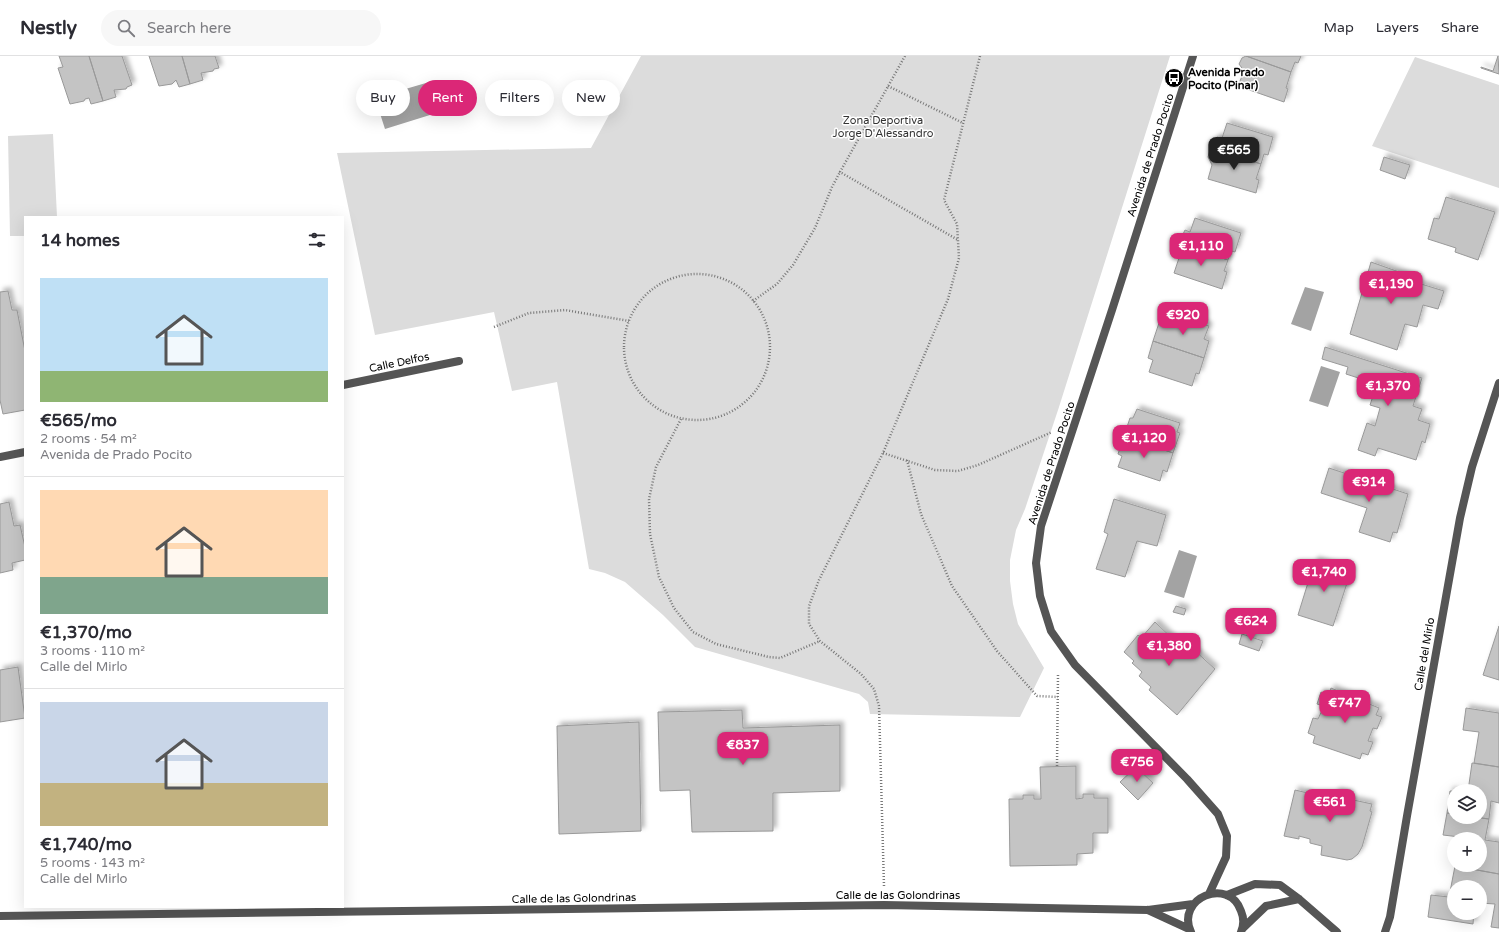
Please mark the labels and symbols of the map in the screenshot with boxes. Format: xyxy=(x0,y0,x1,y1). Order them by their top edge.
place label: Avenida Prado Pocito (Pinar) xyxy=(1188,66,1265,92)
bus stop icon: Avenida Prado Pocito (Pinar) xyxy=(1163,67,1185,89)
street label: Avenida de Prado Pocito xyxy=(1124,92,1177,218)
park label: Zona Deportiva Jorge D'Alessandro xyxy=(833,114,934,140)
pin: €565 xyxy=(1210,137,1258,171)
pin: €1,110 xyxy=(1168,233,1234,267)
pin: €1,190 xyxy=(1358,271,1424,305)
pin: €920 xyxy=(1159,302,1207,336)
street label: Calle Delfos xyxy=(368,350,430,375)
pin: €1,370 xyxy=(1355,373,1421,407)
street label: Avenida de Prado Pocito xyxy=(1025,400,1078,526)
pin: €1,120 xyxy=(1111,425,1177,459)
pin: €914 xyxy=(1345,469,1393,503)
pin: €1,740 xyxy=(1291,559,1357,593)
pin: €624 xyxy=(1227,608,1275,642)
street label: Calle del Mirlo xyxy=(1412,616,1437,692)
pin: €1,380 xyxy=(1136,633,1202,667)
pin: €747 xyxy=(1321,690,1369,724)
pin: €837 xyxy=(719,732,767,766)
pin: €756 xyxy=(1113,749,1161,783)
pin: €561 xyxy=(1306,789,1354,823)
street label: Calle de las Golondrinas xyxy=(836,889,960,902)
street label: Calle de las Golondrinas xyxy=(512,891,636,906)

